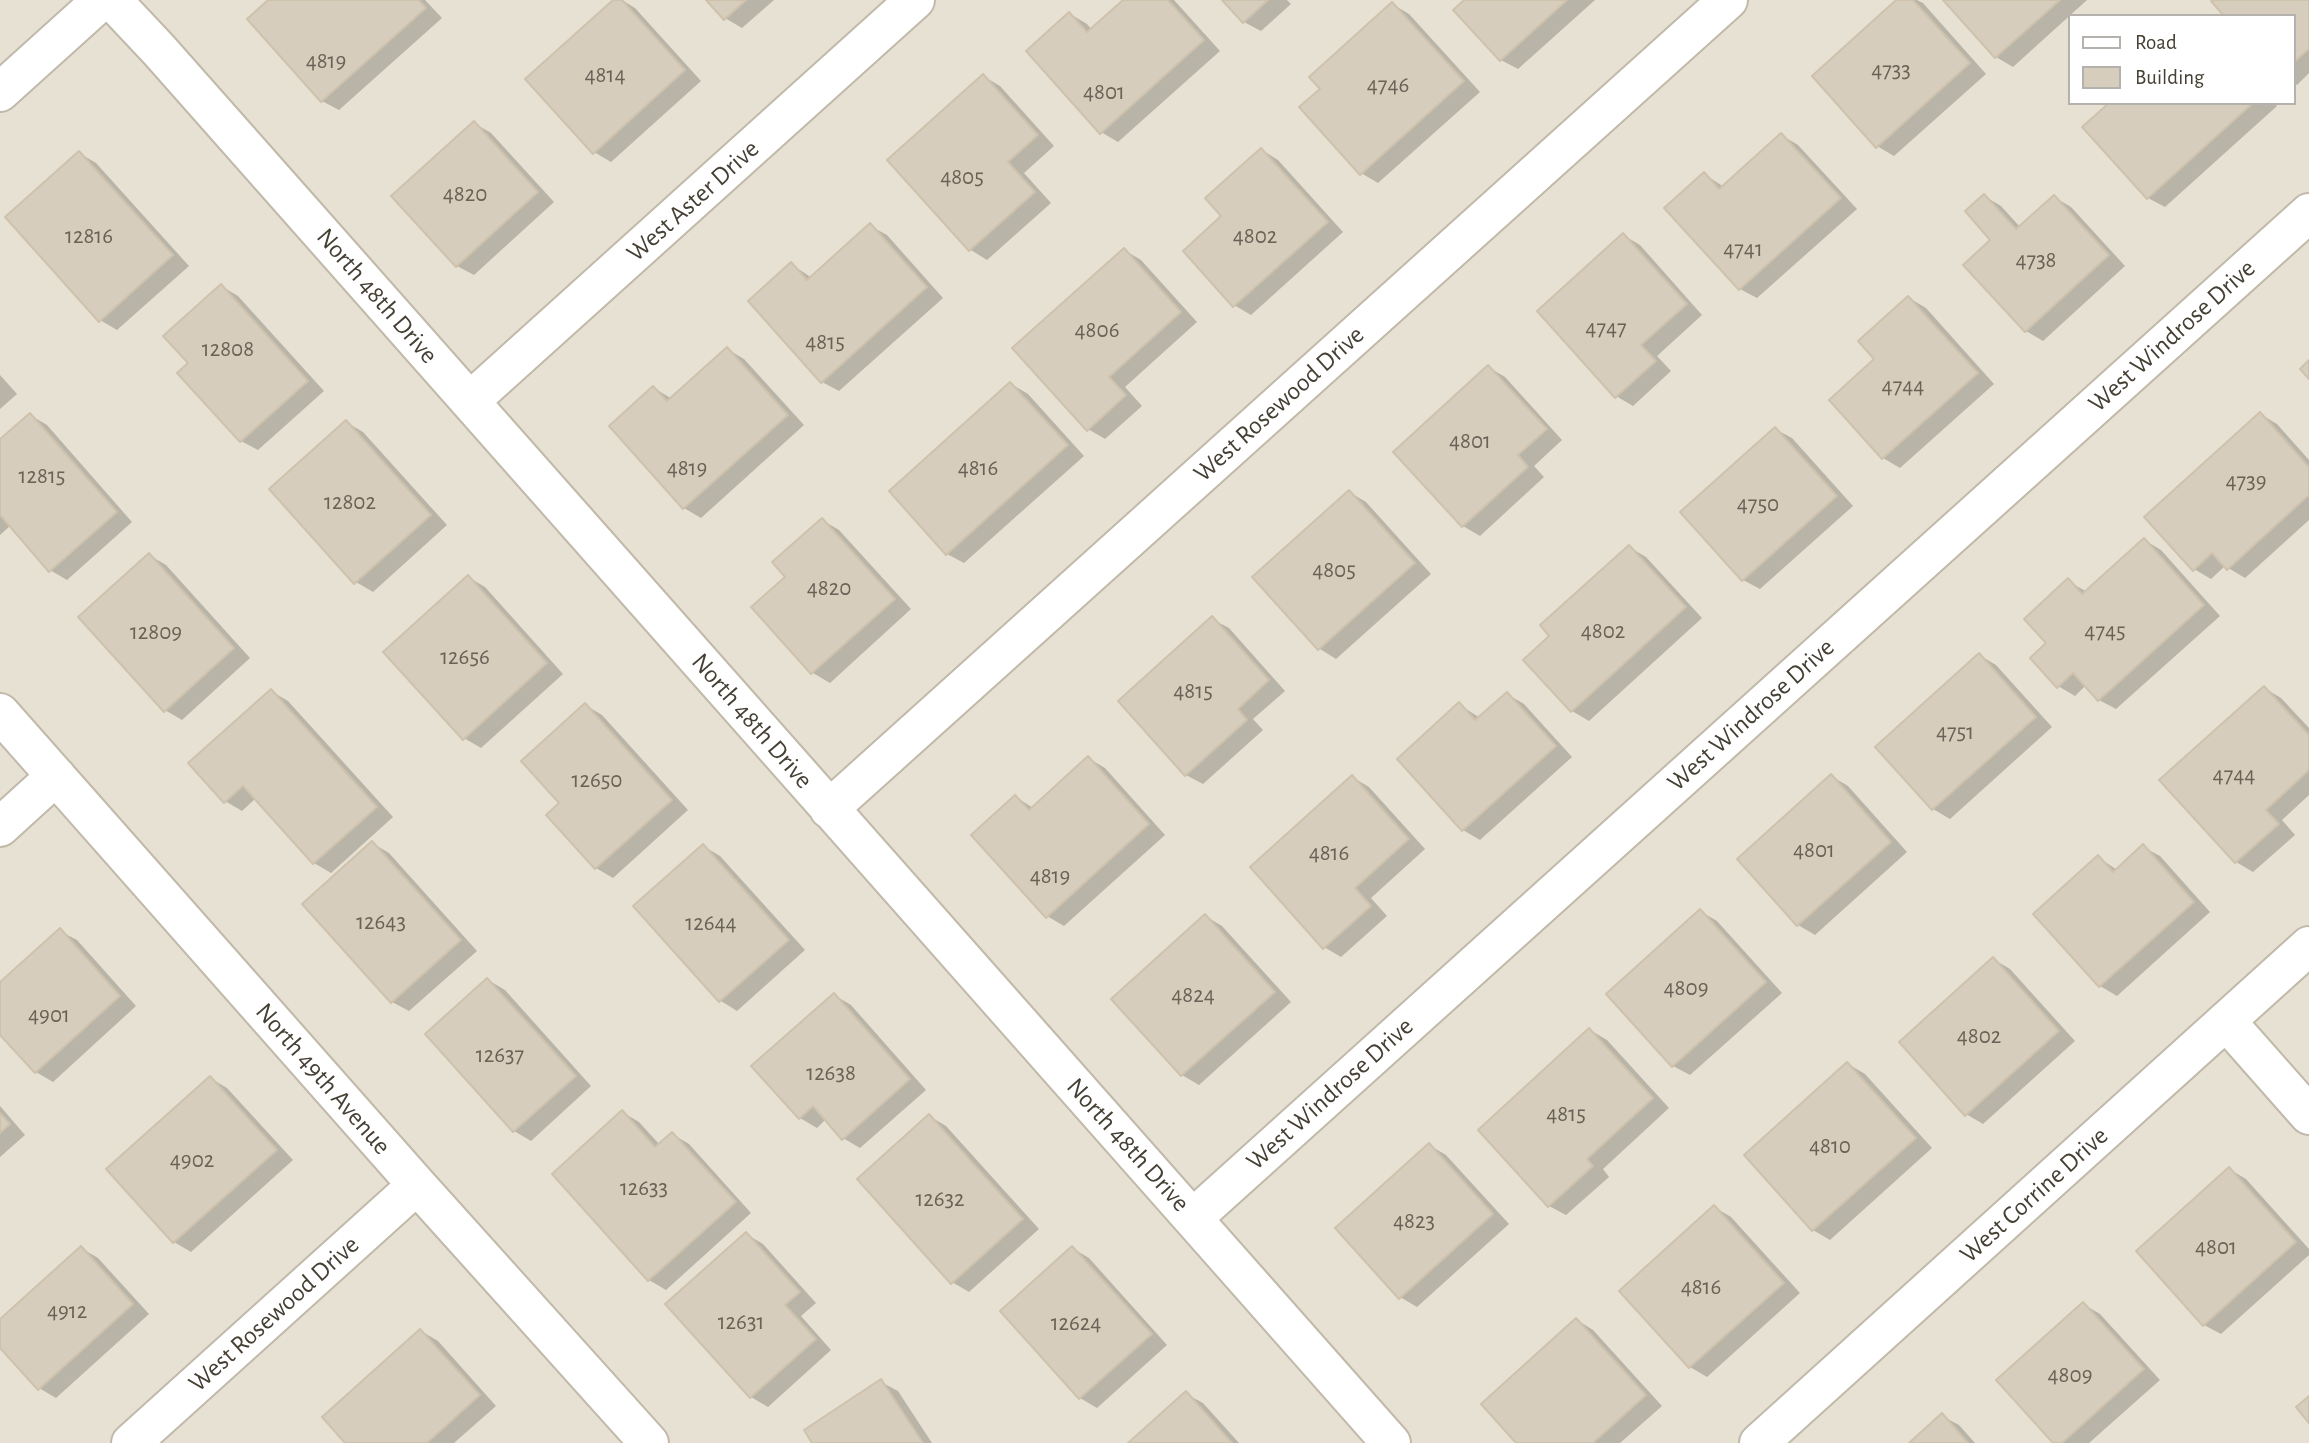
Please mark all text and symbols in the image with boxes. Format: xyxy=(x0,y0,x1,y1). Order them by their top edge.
legend xyxy=(2068,14,2295,105)
text: Road xyxy=(2135,32,2177,53)
house number: 4819 xyxy=(306,47,346,75)
house number: 4733 xyxy=(1871,56,1911,84)
house number: 4814 xyxy=(585,61,625,89)
text: Building xyxy=(2135,67,2204,88)
house number: 4746 xyxy=(1367,71,1409,99)
house number: 4801 xyxy=(1083,78,1125,106)
street label: West Aster Drive xyxy=(620,133,766,269)
house number: 4805 xyxy=(940,163,984,191)
house number: 4820 xyxy=(443,180,487,208)
house number: 12816 xyxy=(65,222,113,250)
street label: North 48th Drive xyxy=(310,222,444,370)
house number: 4802 xyxy=(1233,222,1277,250)
house number: 4741 xyxy=(1723,235,1763,263)
house number: 4738 xyxy=(2015,246,2057,274)
street label: West Windrose Drive xyxy=(2082,253,2262,419)
house number: 4747 xyxy=(1585,314,1627,342)
house number: 4806 xyxy=(1075,316,1119,344)
street label: West Rosewood Drive xyxy=(1187,319,1371,489)
house number: 4815 xyxy=(805,328,845,356)
house number: 12808 xyxy=(202,335,254,363)
house number: 4744 xyxy=(1882,372,1924,400)
house number: 4801 xyxy=(1449,427,1491,455)
house number: 4819 xyxy=(667,454,707,482)
house number: 4816 xyxy=(958,454,998,482)
house number: 12815 xyxy=(19,462,65,490)
house number: 4739 xyxy=(2226,467,2266,495)
house number: 12802 xyxy=(324,488,376,516)
house number: 4750 xyxy=(1737,490,1779,518)
house number: 4805 xyxy=(1312,556,1356,584)
house number: 4820 xyxy=(807,574,851,602)
house number: 4802 xyxy=(1581,617,1625,645)
house number: 4745 xyxy=(2084,617,2126,645)
house number: 12809 xyxy=(130,618,182,646)
street label: West Windrose Drive xyxy=(1661,632,1841,798)
house number: 12656 xyxy=(440,643,490,671)
street label: North 48th Drive xyxy=(685,647,819,795)
house number: 4815 xyxy=(1173,677,1213,705)
house number: 4751 xyxy=(1936,718,1974,746)
house number: 4744 xyxy=(2213,761,2255,789)
house number: 12650 xyxy=(572,766,622,794)
house number: 4801 xyxy=(1793,836,1835,864)
house number: 4816 xyxy=(1309,839,1349,867)
house number: 4819 xyxy=(1030,862,1070,890)
house number: 12643 xyxy=(356,908,406,936)
house number: 12644 xyxy=(685,909,737,937)
house number: 4809 xyxy=(1664,974,1708,1002)
house number: 4824 xyxy=(1171,981,1215,1009)
street label: North 49th Avenue xyxy=(249,997,397,1161)
house number: 4901 xyxy=(28,1001,70,1029)
street label: West Windrose Drive xyxy=(1240,1011,1420,1177)
house number: 4802 xyxy=(1957,1022,2001,1050)
house number: 12637 xyxy=(476,1041,524,1069)
house number: 12638 xyxy=(806,1059,856,1087)
street label: North 48th Drive xyxy=(1060,1072,1196,1218)
house number: 4815 xyxy=(1546,1100,1586,1128)
street label: West Corrine Drive xyxy=(1953,1120,2115,1270)
house number: 4810 xyxy=(1809,1132,1851,1160)
house number: 4902 xyxy=(170,1146,214,1174)
house number: 12633 xyxy=(620,1174,668,1202)
house number: 12632 xyxy=(915,1185,965,1213)
house number: 4823 xyxy=(1393,1207,1435,1235)
street label: West Rosewood Drive xyxy=(182,1229,366,1399)
house number: 4801 xyxy=(2195,1233,2237,1261)
house number: 4816 xyxy=(1681,1273,1721,1301)
house number: 4912 xyxy=(47,1297,87,1325)
house number: 12631 xyxy=(718,1308,764,1336)
house number: 12624 xyxy=(1051,1309,1101,1337)
house number: 4809 xyxy=(2048,1361,2092,1389)

